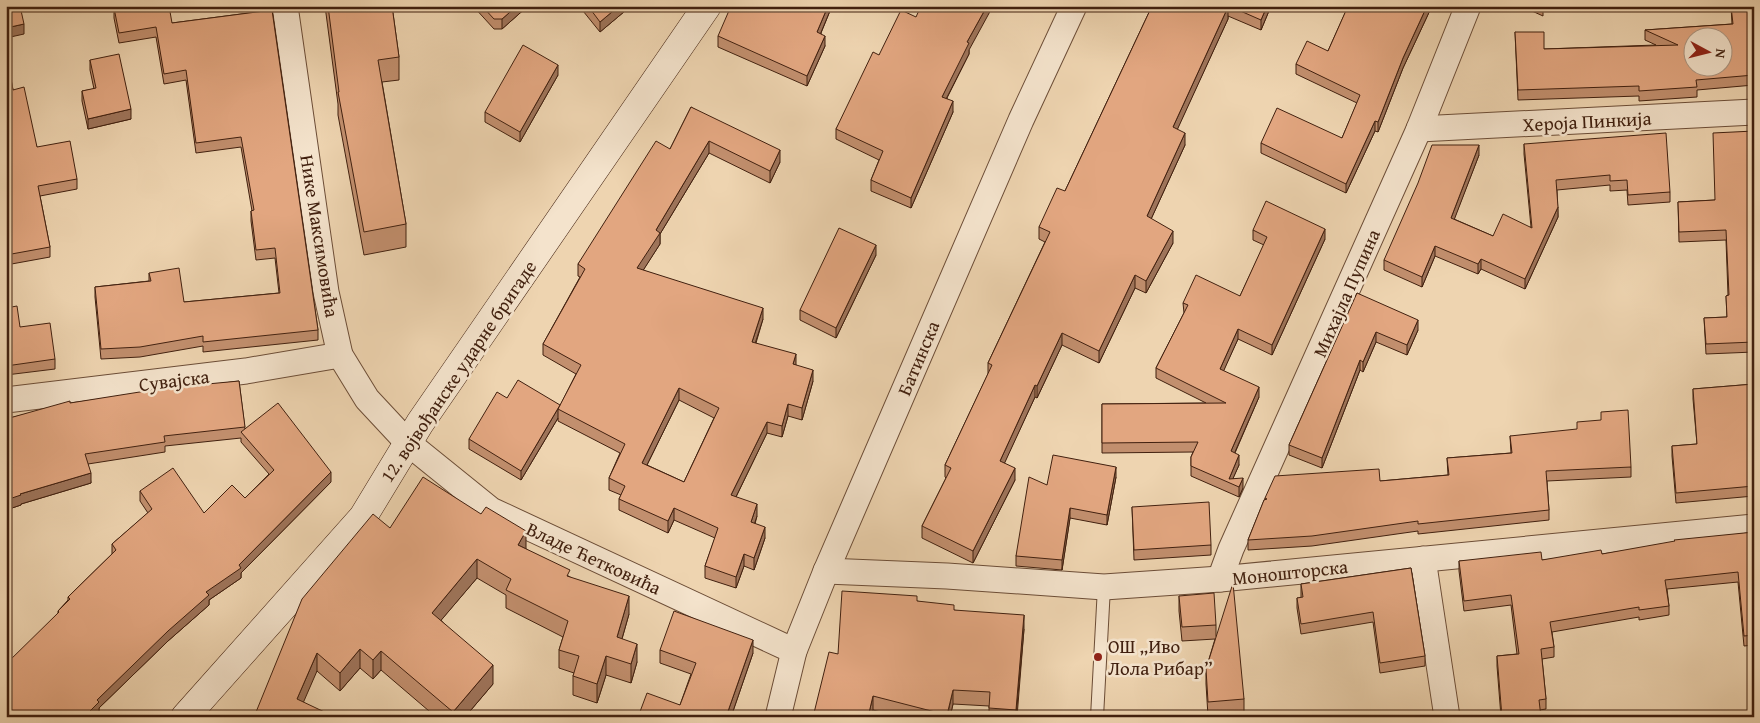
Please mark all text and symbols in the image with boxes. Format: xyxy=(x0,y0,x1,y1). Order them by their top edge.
north arrow xyxy=(1682,28,1732,78)
text: N xyxy=(1710,48,1731,60)
street label: Хероја Пинкија xyxy=(1522,104,1652,138)
street label: Нике Максимовића xyxy=(293,153,347,319)
street label: Михајла Пупина xyxy=(1305,224,1387,362)
street label: 12. војвођанске ударне бригаде xyxy=(373,254,543,488)
street label: Батинска xyxy=(890,316,946,400)
street label: Сувајска xyxy=(137,362,211,398)
street label: Владе Ћетковића xyxy=(522,515,666,601)
street label: Моношторска xyxy=(1231,552,1349,592)
place label: ОШ „Иво Лола Рибар” xyxy=(1108,632,1213,682)
marker: ОШ „Иво Лола Рибар” xyxy=(1092,651,1104,663)

